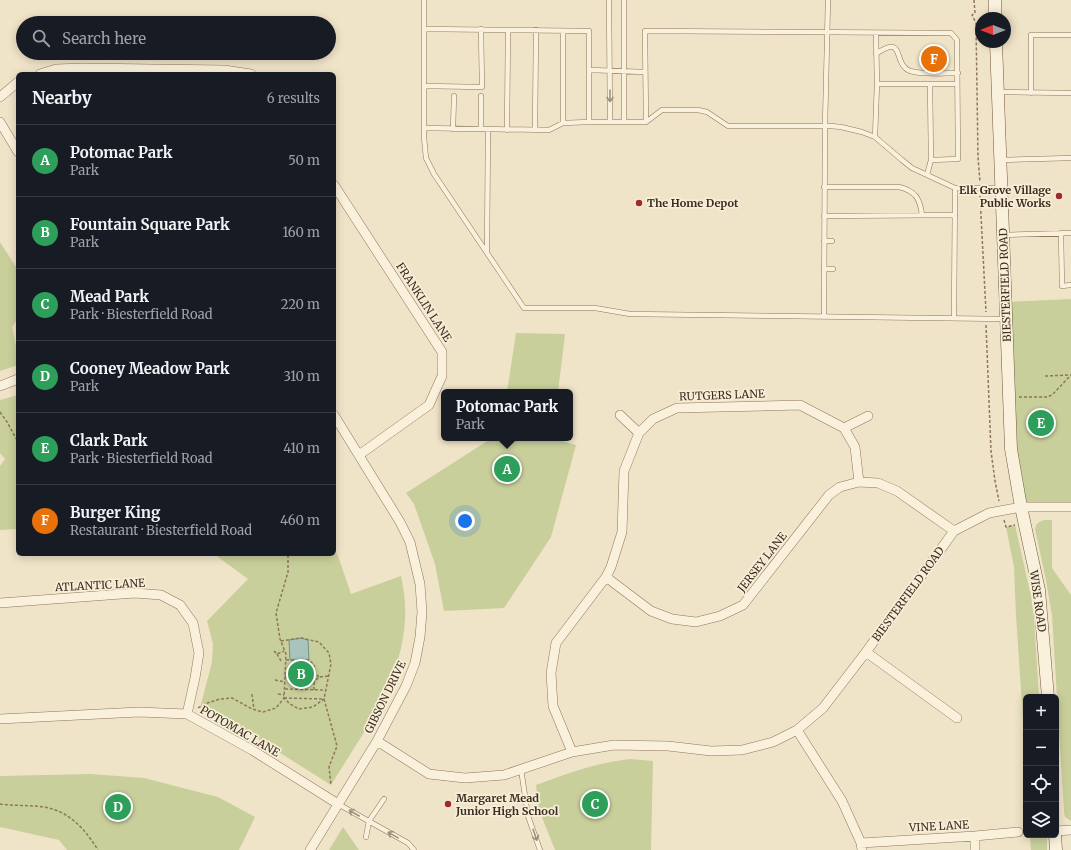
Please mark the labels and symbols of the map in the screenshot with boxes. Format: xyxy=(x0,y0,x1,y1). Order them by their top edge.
north arrow xyxy=(975,12,1011,48)
pin: F xyxy=(921,44,947,74)
one-way arrow xyxy=(606,89,614,102)
place label: Elk Grove Village Public Works xyxy=(959,183,1051,210)
marker: Elk Grove Village Public Works xyxy=(1054,191,1064,201)
place label: The Home Depot xyxy=(647,196,739,210)
marker: The Home Depot xyxy=(634,198,644,208)
street label: BIESTERFIELD ROAD xyxy=(996,228,1014,342)
street label: FRANKLIN LANE xyxy=(393,260,455,344)
street label: RUTGERS LANE xyxy=(679,387,765,403)
pin: E xyxy=(1028,408,1054,438)
pin: A xyxy=(494,454,520,484)
your location xyxy=(455,511,475,531)
street label: JERSEY LANE xyxy=(734,529,790,596)
street label: BIESTERFIELD ROAD xyxy=(869,544,947,644)
street label: WISE ROAD xyxy=(1027,568,1049,633)
street label: ATLANTIC LANE xyxy=(54,576,145,594)
street label: GIBSON DRIVE xyxy=(361,658,409,736)
pin: B xyxy=(288,659,314,689)
street label: POTOMAC LANE xyxy=(198,703,282,759)
pin: C xyxy=(582,789,608,819)
place label: Margaret Mead Junior High School xyxy=(455,791,559,818)
pin: D xyxy=(105,792,131,822)
marker: Margaret Mead Junior High School xyxy=(443,799,453,809)
one-way arrow xyxy=(348,808,360,816)
street label: VINE LANE xyxy=(908,817,969,835)
one-way arrow xyxy=(531,828,539,840)
one-way arrow xyxy=(387,830,399,838)

